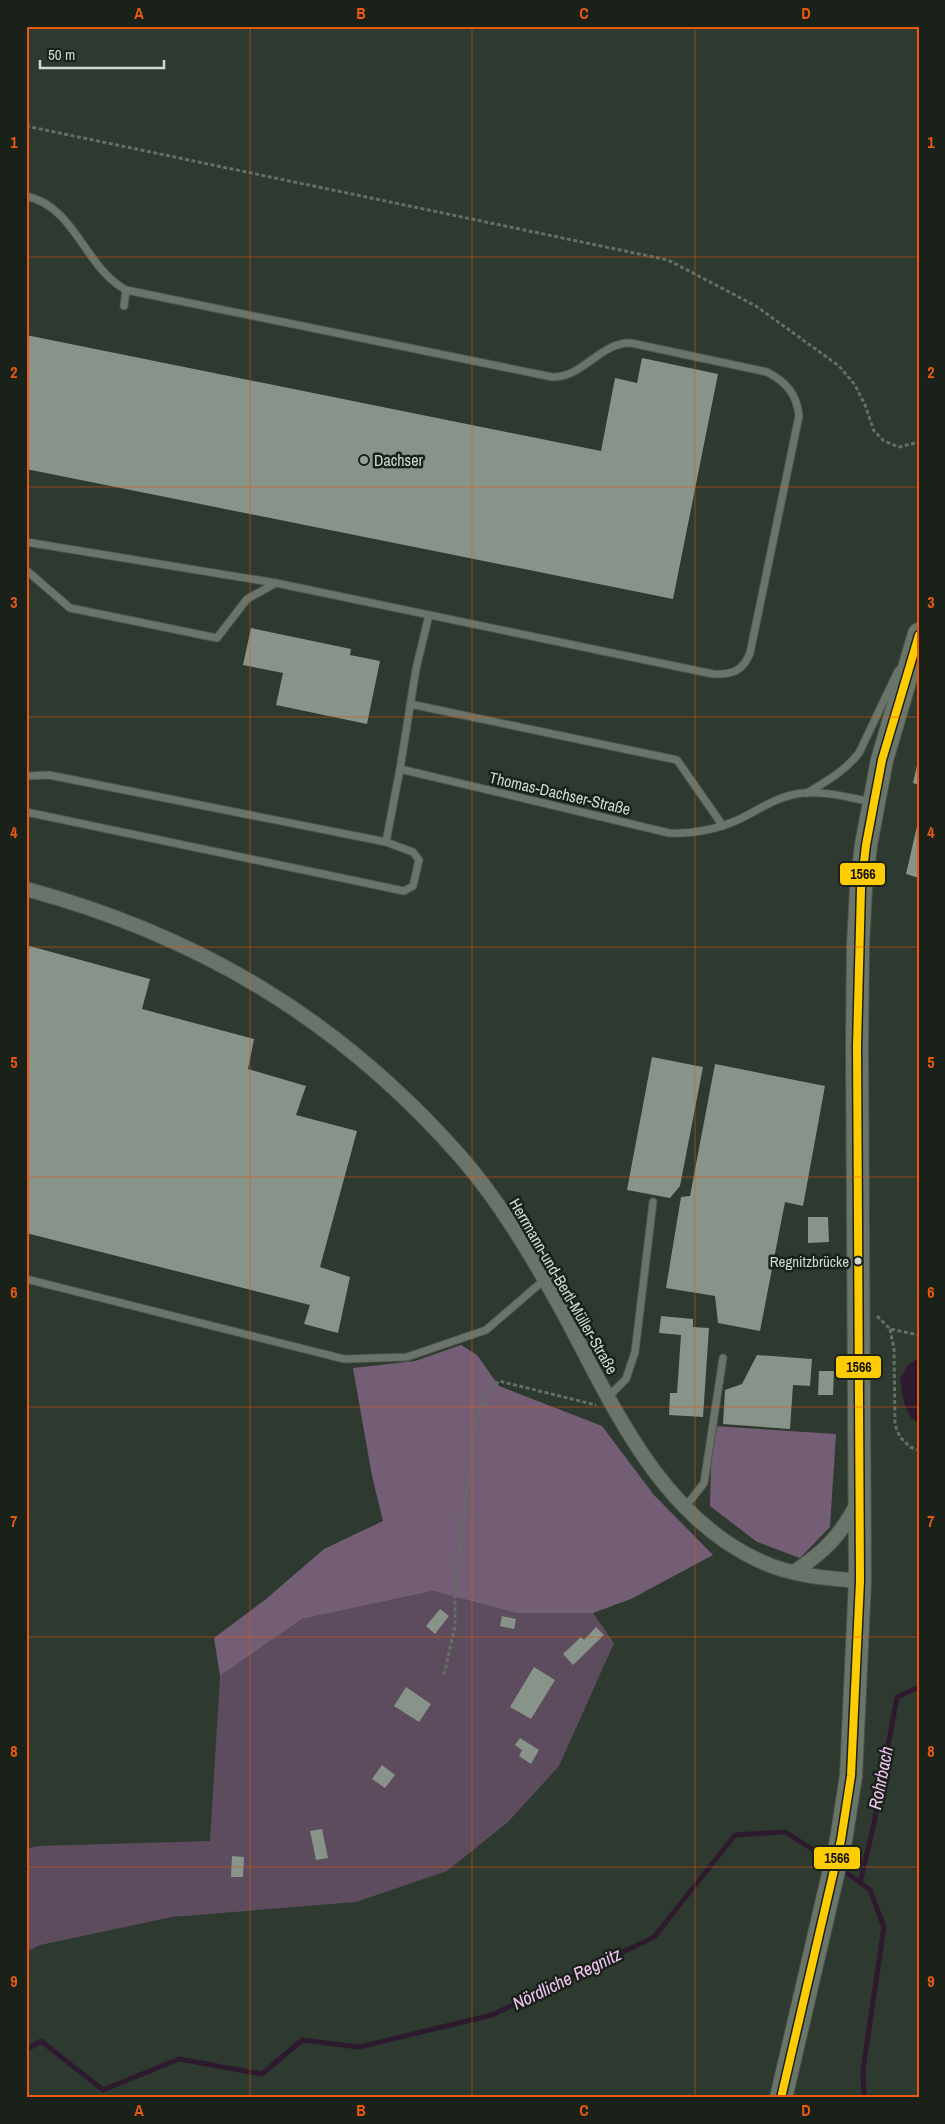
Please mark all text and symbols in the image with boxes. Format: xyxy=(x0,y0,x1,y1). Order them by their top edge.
text: A xyxy=(134,2,144,24)
text: B xyxy=(356,2,366,24)
text: C xyxy=(579,2,589,24)
text: D xyxy=(801,2,811,24)
scale bar xyxy=(40,38,164,70)
text: 50 m xyxy=(48,44,75,65)
text: 1 xyxy=(10,131,18,153)
text: 1 xyxy=(927,131,935,153)
text: 2 xyxy=(10,361,18,383)
text: 2 xyxy=(927,361,935,383)
place label: Dachser xyxy=(374,449,423,471)
marker: Dachser xyxy=(358,454,370,466)
text: 3 xyxy=(10,591,18,613)
text: 3 xyxy=(927,591,935,613)
street label: Thomas-Dachser-Straße xyxy=(487,766,633,820)
text: 4 xyxy=(10,821,18,843)
text: 4 xyxy=(927,821,935,843)
line badge: 1566 xyxy=(839,862,886,886)
text: 1566 xyxy=(850,865,876,883)
text: 5 xyxy=(10,1051,18,1073)
text: 5 xyxy=(927,1051,935,1073)
street label: Herrmann-und-Bertl-Müller-Straße xyxy=(505,1194,623,1378)
place label: Regnitzbrücke xyxy=(770,1251,849,1272)
marker: Regnitzbrücke xyxy=(853,1256,863,1266)
text: 6 xyxy=(10,1281,18,1303)
text: 6 xyxy=(927,1281,935,1303)
line badge: 1566 xyxy=(835,1355,882,1379)
text: 1566 xyxy=(846,1358,872,1376)
text: 7 xyxy=(10,1510,18,1532)
text: 7 xyxy=(927,1510,935,1532)
text: 8 xyxy=(10,1740,18,1762)
text: 8 xyxy=(927,1740,935,1762)
water label: Rohrbach xyxy=(862,1744,899,1812)
line badge: 1566 xyxy=(813,1846,861,1870)
text: 1566 xyxy=(824,1849,850,1867)
water label: Nördliche Regnitz xyxy=(508,1941,626,2016)
text: 9 xyxy=(10,1970,18,1992)
text: 9 xyxy=(927,1970,935,1992)
text: A xyxy=(134,2099,144,2121)
text: B xyxy=(356,2099,366,2121)
text: C xyxy=(579,2099,589,2121)
text: D xyxy=(801,2099,811,2121)

